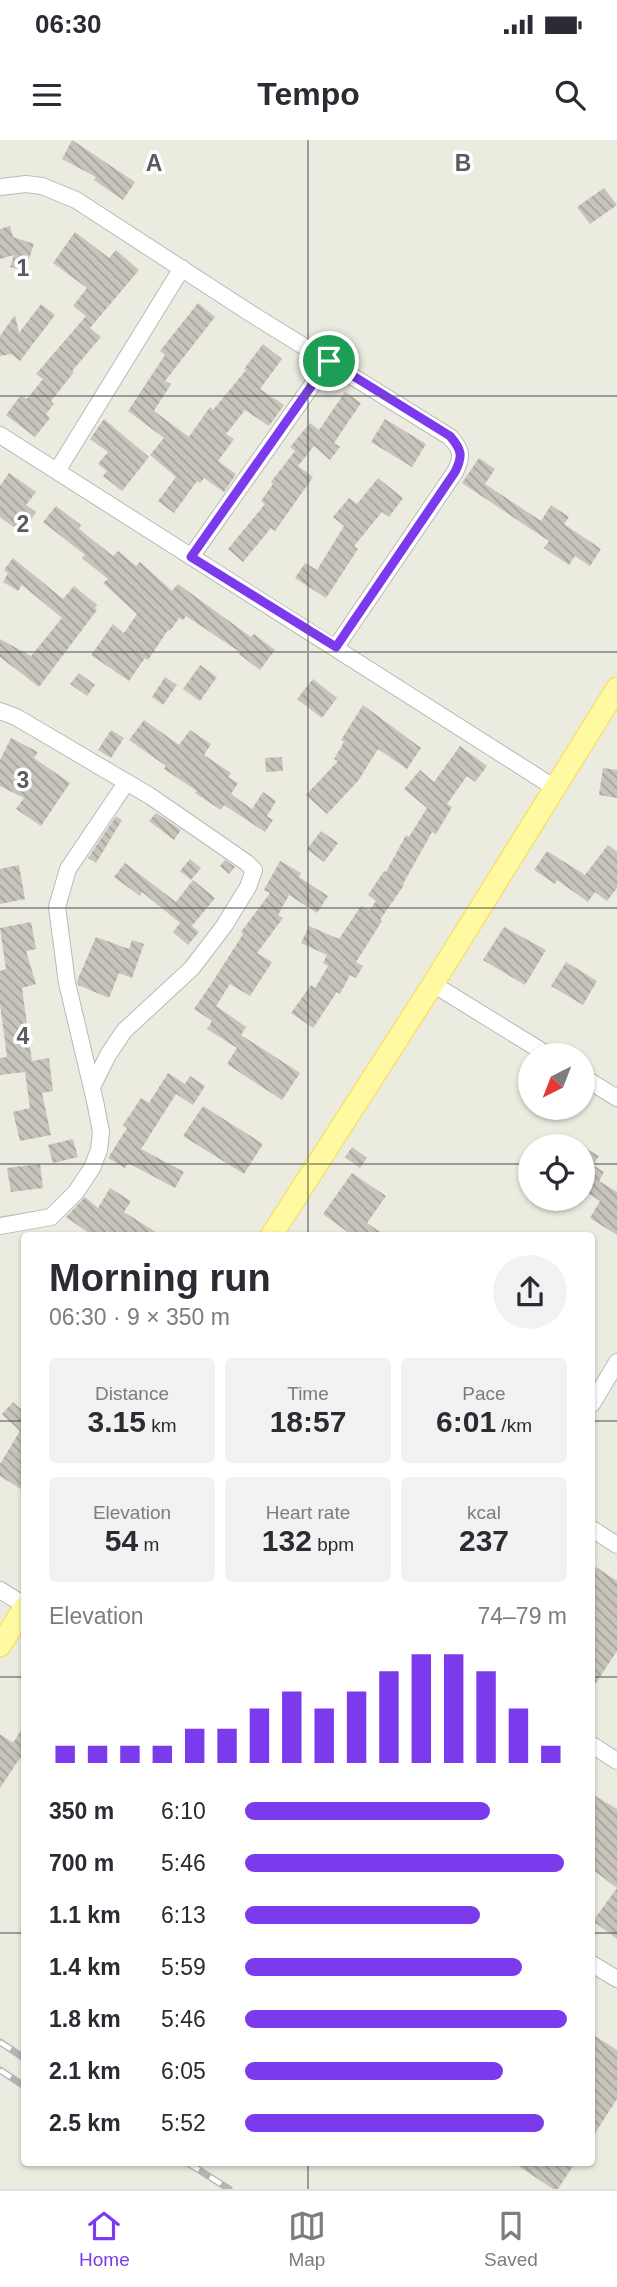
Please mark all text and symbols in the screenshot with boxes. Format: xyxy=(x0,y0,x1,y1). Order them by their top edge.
text: 06:30 xyxy=(35,9,102,39)
icon: menu xyxy=(28,76,66,114)
text: Tempo xyxy=(257,76,360,112)
icon: search xyxy=(551,76,589,114)
text: A xyxy=(146,150,162,176)
text: B xyxy=(455,150,471,176)
text: 1 xyxy=(17,255,30,281)
pin xyxy=(299,331,359,391)
icon: arrive xyxy=(310,342,348,380)
text: 2 xyxy=(17,511,29,537)
text: 3 xyxy=(17,767,29,793)
text: 4 xyxy=(17,1023,30,1049)
north arrow xyxy=(518,1043,595,1120)
map controls xyxy=(518,1043,595,1211)
button: locate xyxy=(518,1134,595,1211)
button: share xyxy=(493,1255,567,1329)
text: Morning run xyxy=(49,1257,271,1299)
text: 06:30 · 9 × 350 m xyxy=(49,1304,230,1330)
text: Distance xyxy=(95,1383,169,1404)
text: Time xyxy=(287,1383,329,1404)
text: Pace xyxy=(462,1383,506,1404)
text: 3.15 xyxy=(88,1405,146,1438)
text: 18:57 xyxy=(270,1405,346,1438)
text: 6:01 xyxy=(436,1405,496,1438)
text: km xyxy=(146,1415,177,1436)
text: /km xyxy=(496,1415,532,1436)
text: Elevation xyxy=(93,1502,171,1523)
text: Heart rate xyxy=(266,1502,350,1523)
text: kcal xyxy=(467,1502,501,1523)
text: 54 xyxy=(105,1524,138,1557)
text: 132 xyxy=(262,1524,312,1557)
text: 237 xyxy=(459,1524,509,1557)
text: m xyxy=(138,1534,159,1555)
text: bpm xyxy=(312,1534,354,1555)
text: Elevation xyxy=(49,1603,144,1629)
text: 74–79 m xyxy=(477,1603,567,1629)
text: 350 m xyxy=(49,1798,114,1824)
text: 6:10 xyxy=(161,1798,206,1824)
text: 700 m xyxy=(49,1850,114,1876)
text: 5:46 xyxy=(161,1850,206,1876)
text: 1.1 km xyxy=(49,1902,121,1928)
text: 6:13 xyxy=(161,1902,206,1928)
text: 1.4 km xyxy=(49,1954,121,1980)
text: 5:59 xyxy=(161,1954,206,1980)
text: 1.8 km xyxy=(49,2006,121,2032)
text: 5:46 xyxy=(161,2006,206,2032)
text: 2.1 km xyxy=(49,2058,121,2084)
text: 6:05 xyxy=(161,2058,206,2084)
text: 2.5 km xyxy=(49,2110,121,2136)
text: 5:52 xyxy=(161,2110,206,2136)
tab: Home xyxy=(79,2207,130,2271)
tab: Map xyxy=(288,2207,326,2271)
tab: Saved xyxy=(484,2207,538,2271)

